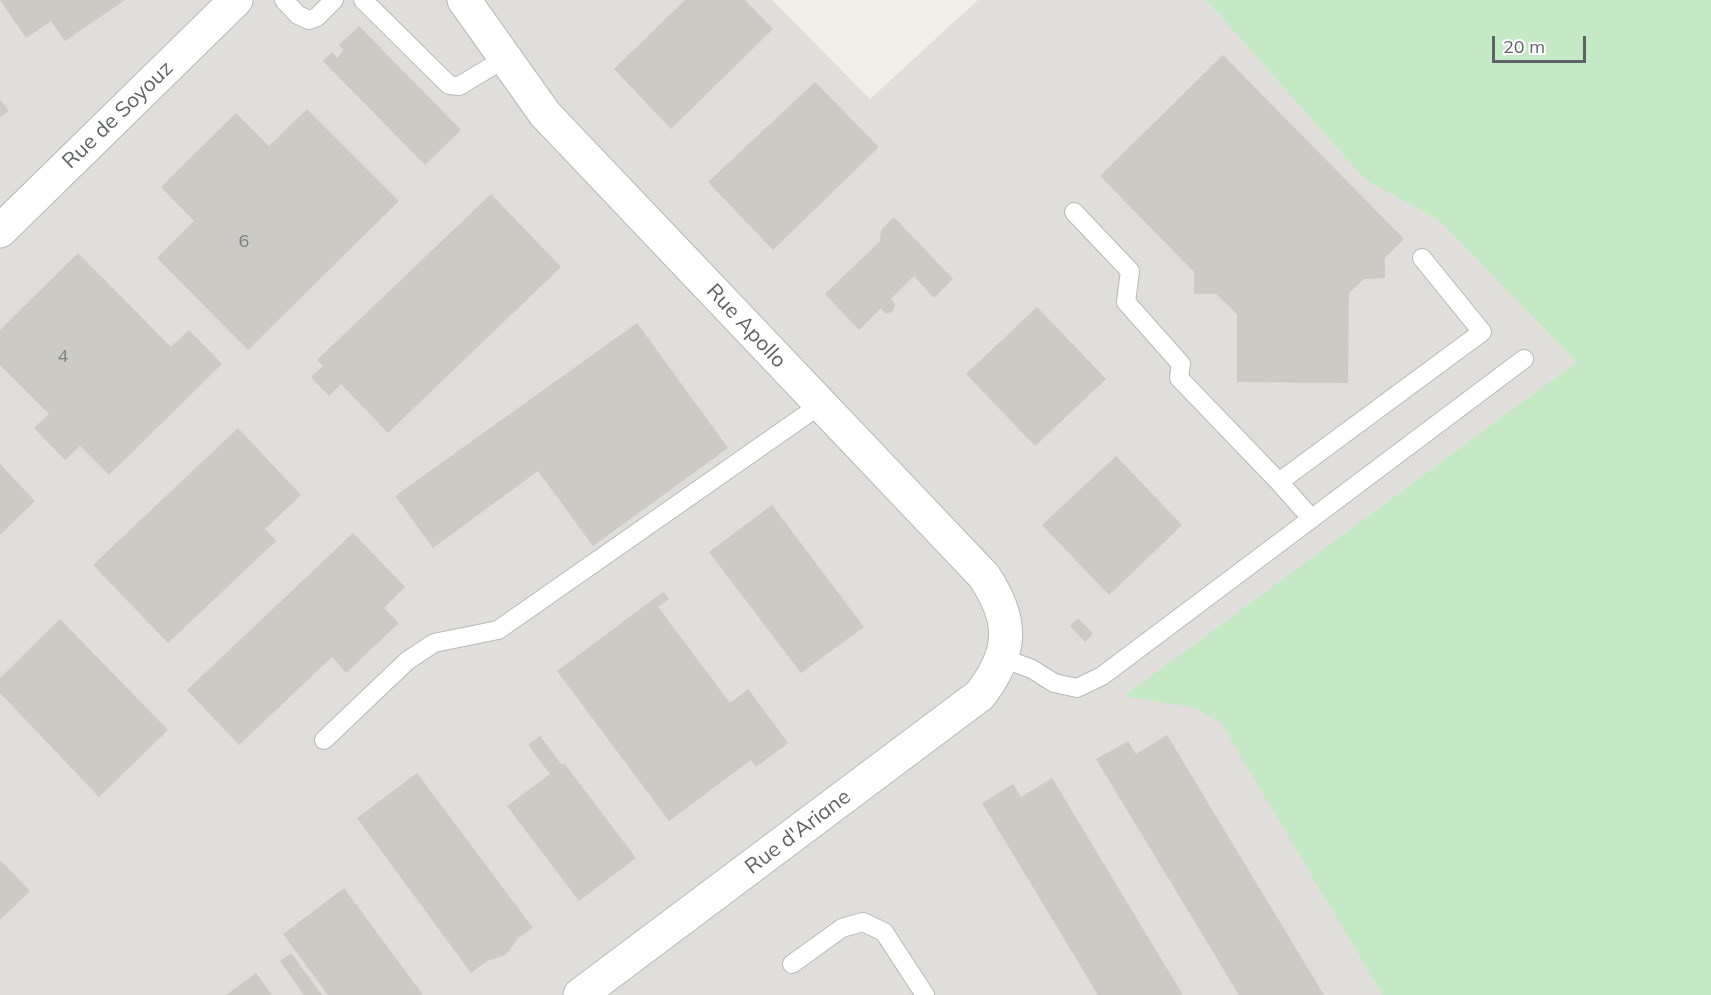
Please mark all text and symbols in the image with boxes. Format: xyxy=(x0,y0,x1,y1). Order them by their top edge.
scale bar xyxy=(1495,24,1590,62)
text: 20 m xyxy=(1503,35,1545,58)
street label: Rue de Soyouz xyxy=(57,56,179,174)
house number: 6 xyxy=(239,231,249,253)
street label: Rue Apollo xyxy=(701,279,791,373)
house number: 4 xyxy=(58,346,68,368)
street label: Rue d'Ariane xyxy=(740,784,856,880)

